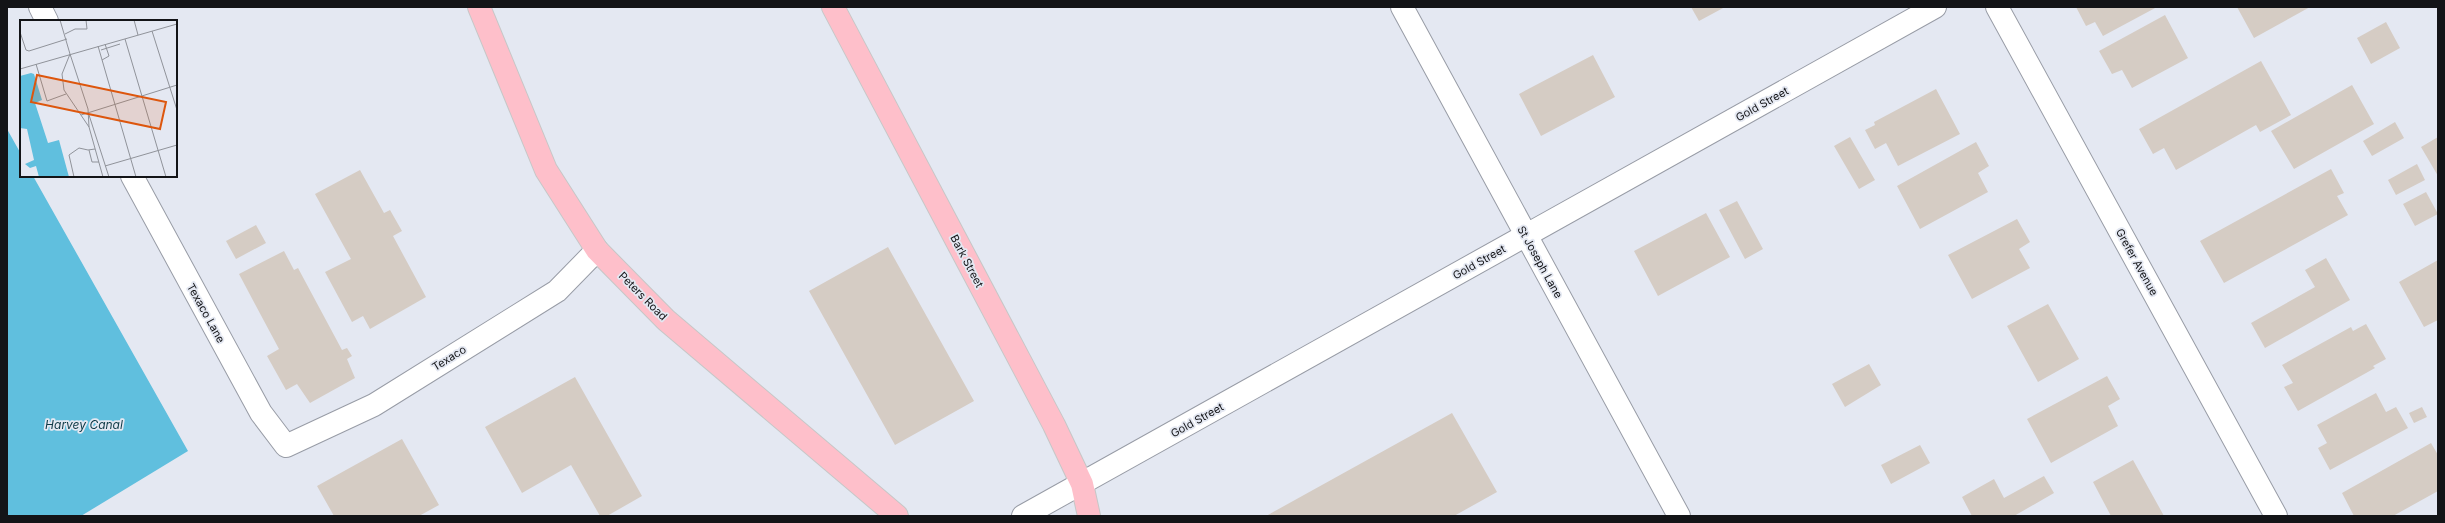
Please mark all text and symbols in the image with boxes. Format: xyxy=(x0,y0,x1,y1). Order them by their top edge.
inset map xyxy=(20,20,177,177)
street label: Gold Street xyxy=(1733,84,1791,124)
street label: St Joseph Lane xyxy=(1514,223,1566,301)
street label: Grefer Avenue xyxy=(2113,226,2161,298)
street label: Bark Street xyxy=(947,232,987,290)
street label: Gold Street xyxy=(1450,242,1508,282)
street label: Peters Road xyxy=(616,269,670,323)
street label: Texaco Lane xyxy=(184,281,228,345)
street label: Texaco xyxy=(429,342,469,374)
street label: Gold Street xyxy=(1168,400,1226,440)
water label: Harvey Canal xyxy=(45,417,123,432)

